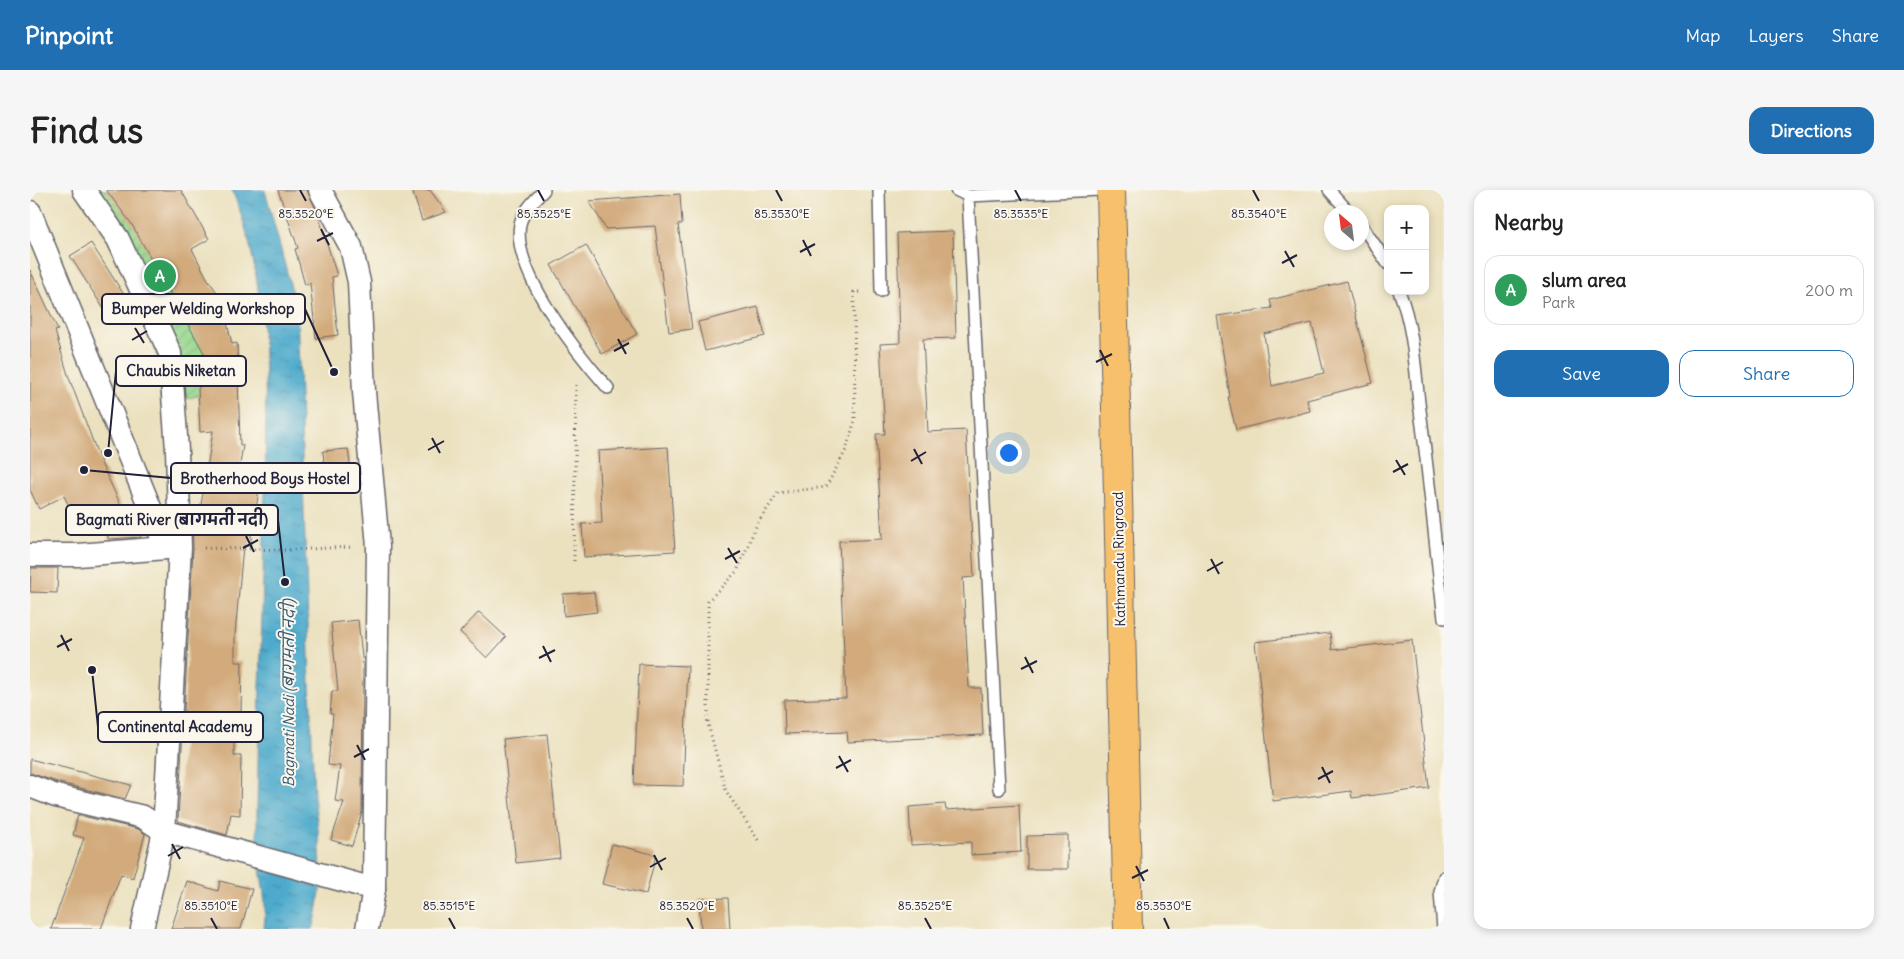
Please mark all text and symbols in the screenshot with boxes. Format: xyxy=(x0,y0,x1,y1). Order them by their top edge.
text: Pinpoint xyxy=(25,20,113,50)
text: Map xyxy=(1685,24,1720,47)
text: Layers xyxy=(1748,24,1804,47)
text: Share xyxy=(1832,24,1879,47)
button: Directions xyxy=(1749,107,1874,154)
text: Find us xyxy=(30,108,143,152)
north arrow xyxy=(1324,205,1369,250)
map controls xyxy=(1384,205,1429,295)
button: + xyxy=(1384,205,1429,250)
text: 85.3520°E xyxy=(278,206,334,221)
text: 85.3525°E xyxy=(517,206,571,221)
text: 85.3530°E xyxy=(754,206,810,221)
text: 85.3535°E xyxy=(994,206,1048,221)
text: 85.3540°E xyxy=(1231,206,1287,221)
text: Nearby xyxy=(1494,209,1564,236)
button: − xyxy=(1384,250,1429,295)
pin: A xyxy=(144,257,176,295)
text: slum area xyxy=(1542,268,1626,292)
text: A xyxy=(1506,280,1516,300)
text: 200 m xyxy=(1805,280,1853,300)
text: Park xyxy=(1542,292,1575,312)
callout: Bumper Welding Workshop xyxy=(102,294,305,324)
text: Bumper Welding Workshop xyxy=(111,299,295,319)
button: Save xyxy=(1494,350,1669,397)
button: Share xyxy=(1679,350,1854,397)
callout: Chaubis Niketan xyxy=(116,356,246,386)
text: Chaubis Niketan xyxy=(126,361,236,380)
your location xyxy=(996,440,1022,466)
callout: Brotherhood Boys Hostel xyxy=(171,463,360,493)
text: Brotherhood Boys Hostel xyxy=(180,469,350,489)
street label: Kathmandu Ringroad xyxy=(1109,491,1129,627)
callout: Bagmati River (बागमती नदी) xyxy=(66,505,278,535)
text: Bagmati River (बागमती नदी) xyxy=(76,507,268,530)
water label: Bagmati Nadi (बागमती नदी) xyxy=(277,598,298,787)
callout: Continental Academy xyxy=(98,712,263,742)
text: Continental Academy xyxy=(107,717,253,737)
text: 85.3510°E xyxy=(184,898,238,913)
text: 85.3515°E xyxy=(423,898,475,913)
text: 85.3520°E xyxy=(659,898,715,913)
text: 85.3525°E xyxy=(898,898,952,913)
text: 85.3530°E xyxy=(1136,898,1192,913)

